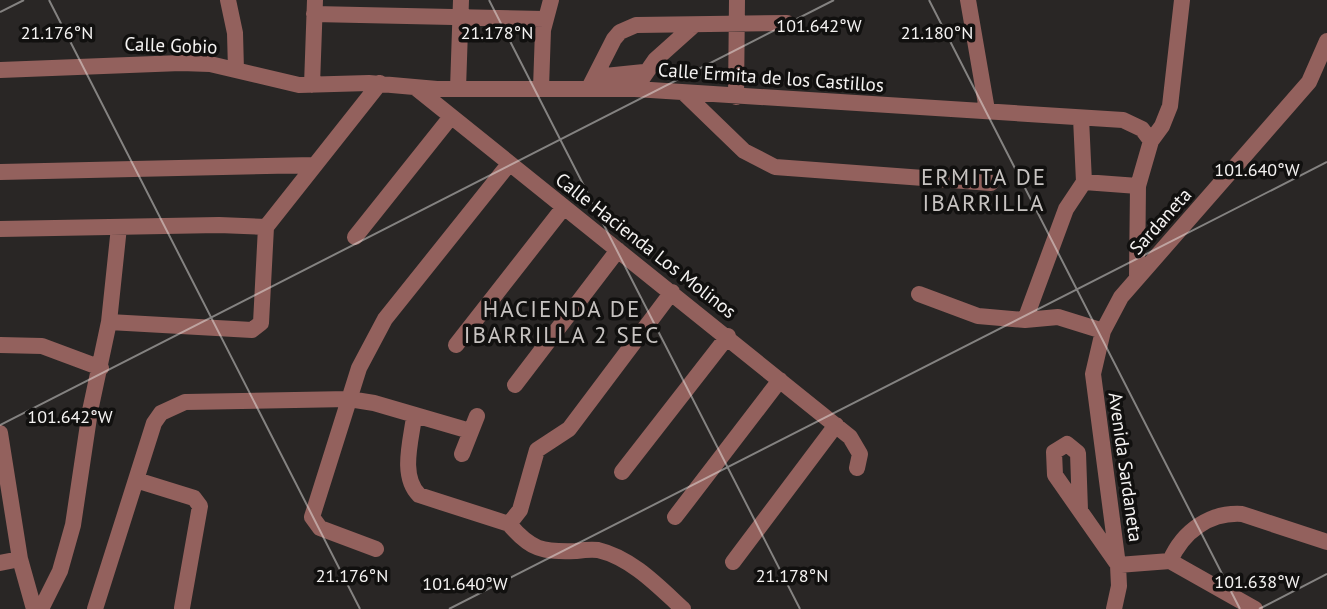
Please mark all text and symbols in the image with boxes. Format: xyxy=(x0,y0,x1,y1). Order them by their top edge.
text: 101.642°W xyxy=(776,14,862,37)
text: 21.176°N xyxy=(21,21,93,44)
text: 21.178°N xyxy=(461,21,533,44)
text: 21.180°N xyxy=(901,21,973,44)
street label: Calle Gobio xyxy=(124,31,218,59)
street label: Calle Ermita de los Castillos xyxy=(657,57,885,97)
text: 101.640°W xyxy=(1214,158,1300,181)
district label: ERMITA DE IBARRILLA xyxy=(921,162,1047,217)
street label: Calle Hacienda Los Molinos xyxy=(551,167,741,323)
street label: Sardaneta xyxy=(1124,183,1196,259)
district label: HACIENDA DE IBARRILLA 2 SEC xyxy=(464,294,660,349)
street label: Avenida Sardaneta xyxy=(1104,391,1148,543)
text: 101.642°W xyxy=(27,405,113,428)
text: 21.176°N xyxy=(316,564,388,587)
text: 21.178°N xyxy=(756,564,828,587)
text: 101.638°W xyxy=(1214,570,1300,593)
text: 101.640°W xyxy=(422,572,508,595)

